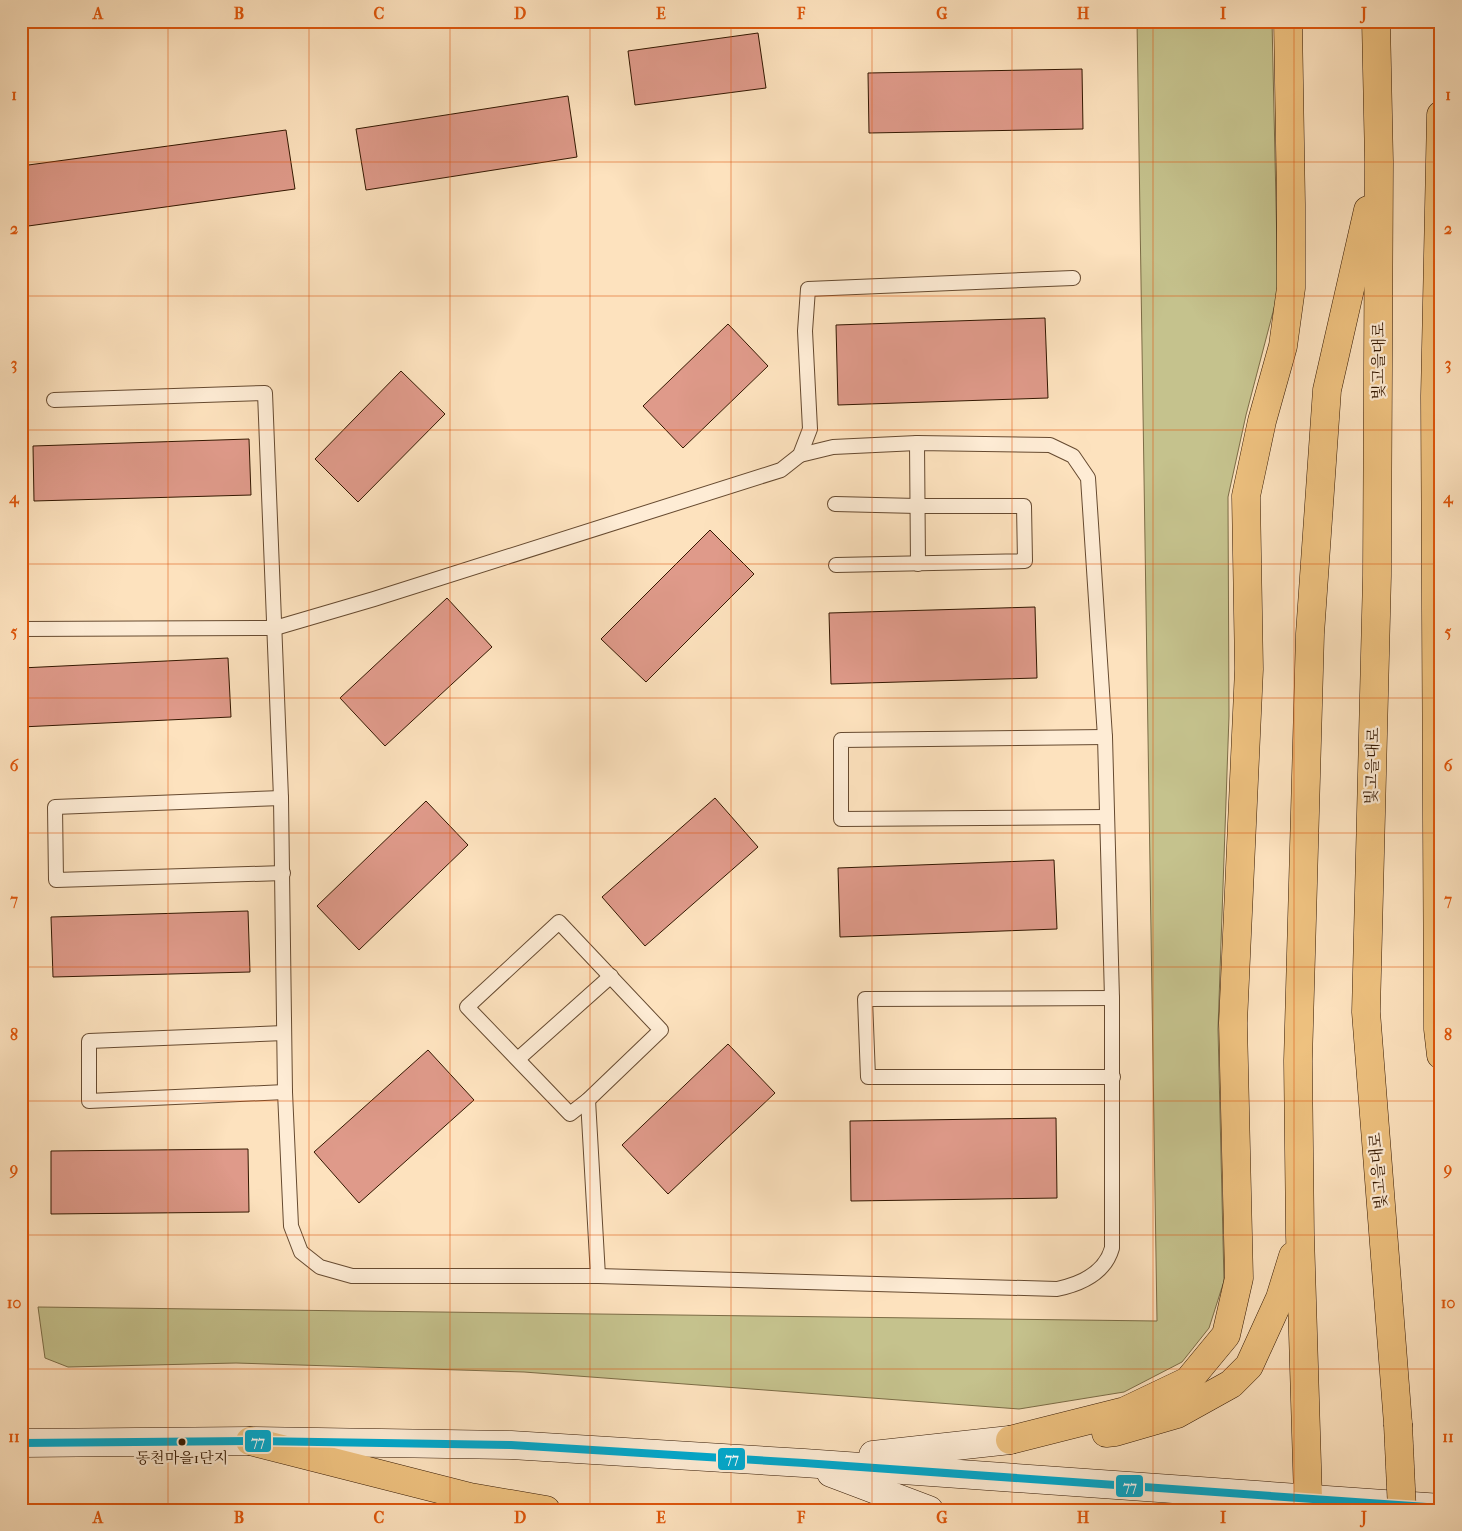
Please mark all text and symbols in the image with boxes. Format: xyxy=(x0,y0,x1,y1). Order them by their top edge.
text: A xyxy=(92,4,104,23)
text: B xyxy=(234,4,244,23)
text: C xyxy=(374,4,385,23)
text: D xyxy=(514,4,526,23)
text: E xyxy=(656,4,666,23)
text: F xyxy=(796,4,806,23)
text: G xyxy=(936,4,948,23)
text: H xyxy=(1077,4,1090,23)
text: I xyxy=(1220,4,1227,23)
text: J xyxy=(1359,4,1367,24)
text: 1 xyxy=(11,85,17,104)
text: 1 xyxy=(1445,85,1451,104)
text: 2 xyxy=(10,219,18,238)
text: 2 xyxy=(1444,219,1452,238)
street label: 빛고을대로 xyxy=(1369,322,1388,400)
text: 3 xyxy=(11,354,17,374)
text: 3 xyxy=(1445,354,1451,374)
text: 4 xyxy=(8,488,20,508)
text: 4 xyxy=(1442,488,1454,508)
text: 5 xyxy=(11,622,18,641)
text: 5 xyxy=(1445,622,1452,641)
street label: 빛고을대로 xyxy=(1361,727,1383,805)
text: 6 xyxy=(10,756,19,775)
text: 6 xyxy=(1444,756,1453,775)
text: 7 xyxy=(9,890,18,909)
text: 7 xyxy=(1443,890,1452,909)
text: 8 xyxy=(10,1025,18,1044)
text: 8 xyxy=(1444,1025,1452,1044)
street label: 빛고을대로 xyxy=(1365,1131,1391,1210)
text: 9 xyxy=(9,1159,18,1179)
text: 9 xyxy=(1443,1159,1452,1179)
text: 10 xyxy=(7,1293,21,1312)
text: 10 xyxy=(1441,1293,1455,1312)
text: 11 xyxy=(8,1427,20,1446)
text: 11 xyxy=(1442,1427,1454,1446)
line badge: 77 xyxy=(244,1429,272,1453)
text: 77 xyxy=(250,1433,265,1450)
marker: 동천마을1단지 xyxy=(177,1437,187,1447)
line badge: 77 xyxy=(717,1447,746,1471)
place label: 동천마을1단지 xyxy=(136,1449,228,1467)
text: 77 xyxy=(724,1450,739,1467)
line badge: 77 xyxy=(1115,1474,1144,1498)
text: 77 xyxy=(1122,1478,1137,1495)
text: A xyxy=(92,1508,104,1527)
text: B xyxy=(234,1508,244,1527)
text: C xyxy=(374,1508,385,1527)
text: D xyxy=(514,1508,526,1527)
text: E xyxy=(656,1508,666,1527)
text: F xyxy=(796,1508,806,1527)
text: G xyxy=(936,1508,948,1527)
text: H xyxy=(1077,1508,1090,1527)
text: I xyxy=(1220,1508,1227,1527)
text: J xyxy=(1359,1508,1367,1528)

